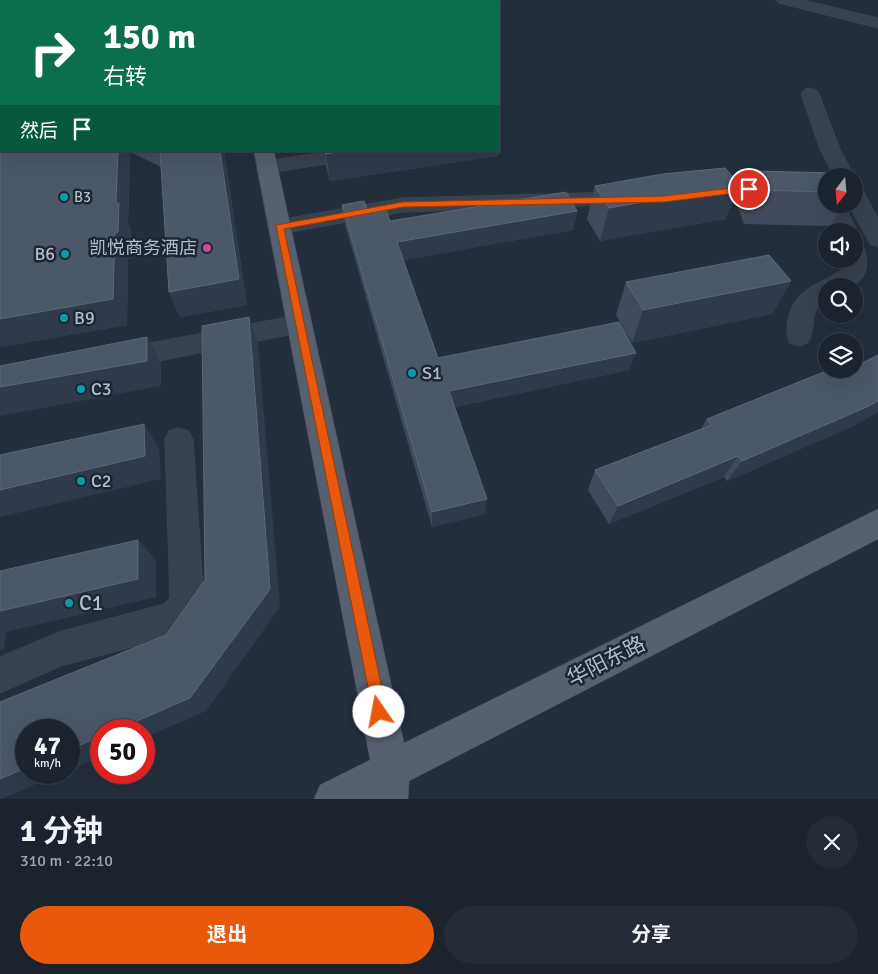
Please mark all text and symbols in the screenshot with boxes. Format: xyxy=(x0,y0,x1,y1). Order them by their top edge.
text: 150 m xyxy=(103,15,196,58)
icon: right xyxy=(20,20,85,85)
text: 右转 xyxy=(103,63,147,90)
icon: arrive xyxy=(68,115,96,143)
text: 然后 xyxy=(20,119,58,143)
pin xyxy=(728,168,770,210)
north arrow xyxy=(818,168,862,212)
map controls xyxy=(818,168,863,378)
icon: arrive xyxy=(735,175,763,203)
place label: B3 xyxy=(74,188,91,206)
marker: B3 xyxy=(58,191,70,203)
button: sound xyxy=(818,223,863,268)
place label: 凯悦商务酒店 xyxy=(89,237,197,259)
marker: 凯悦商务酒店 xyxy=(201,242,213,254)
place label: B6 xyxy=(34,243,55,265)
marker: B6 xyxy=(59,248,71,260)
button: search xyxy=(818,278,863,323)
place label: B9 xyxy=(74,307,95,329)
marker: B9 xyxy=(58,312,70,324)
button: layers xyxy=(818,333,863,378)
place label: S1 xyxy=(422,362,442,384)
marker: S1 xyxy=(406,367,418,379)
place label: C3 xyxy=(91,378,112,400)
marker: C3 xyxy=(75,383,87,395)
place label: C2 xyxy=(91,470,112,492)
marker: C2 xyxy=(75,475,87,487)
place label: C1 xyxy=(79,590,103,616)
marker: C1 xyxy=(63,597,75,609)
street label: 华阳东路 xyxy=(563,630,649,692)
position arrow xyxy=(352,685,404,737)
speed limit sign: 50 xyxy=(90,719,155,784)
text: 47 xyxy=(34,730,61,761)
text: km/h xyxy=(34,756,61,771)
text: 1 分钟 xyxy=(20,813,103,850)
button: close xyxy=(806,816,858,868)
text: 310 m · 22:10 xyxy=(20,851,113,871)
button: 退出 xyxy=(20,906,434,964)
button: 分享 xyxy=(444,906,858,964)

